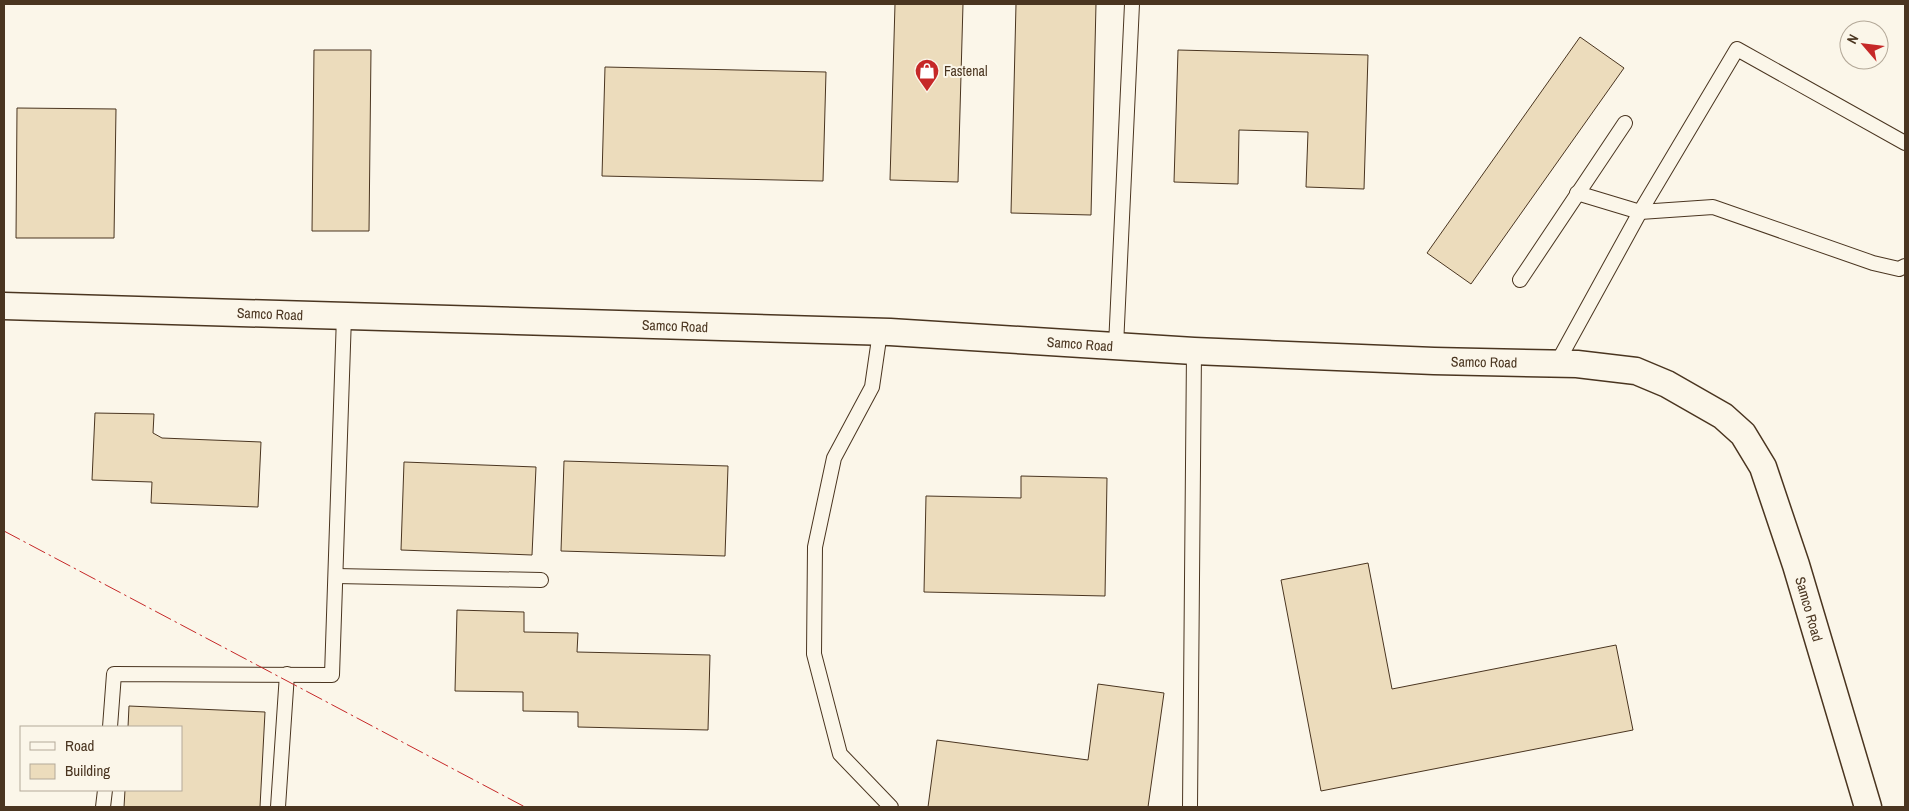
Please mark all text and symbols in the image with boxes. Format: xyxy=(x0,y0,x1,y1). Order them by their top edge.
north arrow xyxy=(1839,20,1889,70)
text: N xyxy=(1843,31,1862,47)
shop icon: Fastenal xyxy=(914,58,940,92)
place label: Fastenal xyxy=(944,62,987,80)
street label: Samco Road xyxy=(237,304,303,324)
street label: Samco Road xyxy=(642,316,708,336)
street label: Samco Road xyxy=(1046,333,1114,355)
street label: Samco Road xyxy=(1451,352,1517,372)
street label: Samco Road xyxy=(1791,575,1827,643)
legend xyxy=(20,726,182,791)
text: Road xyxy=(65,735,94,756)
text: Building xyxy=(65,760,110,781)

